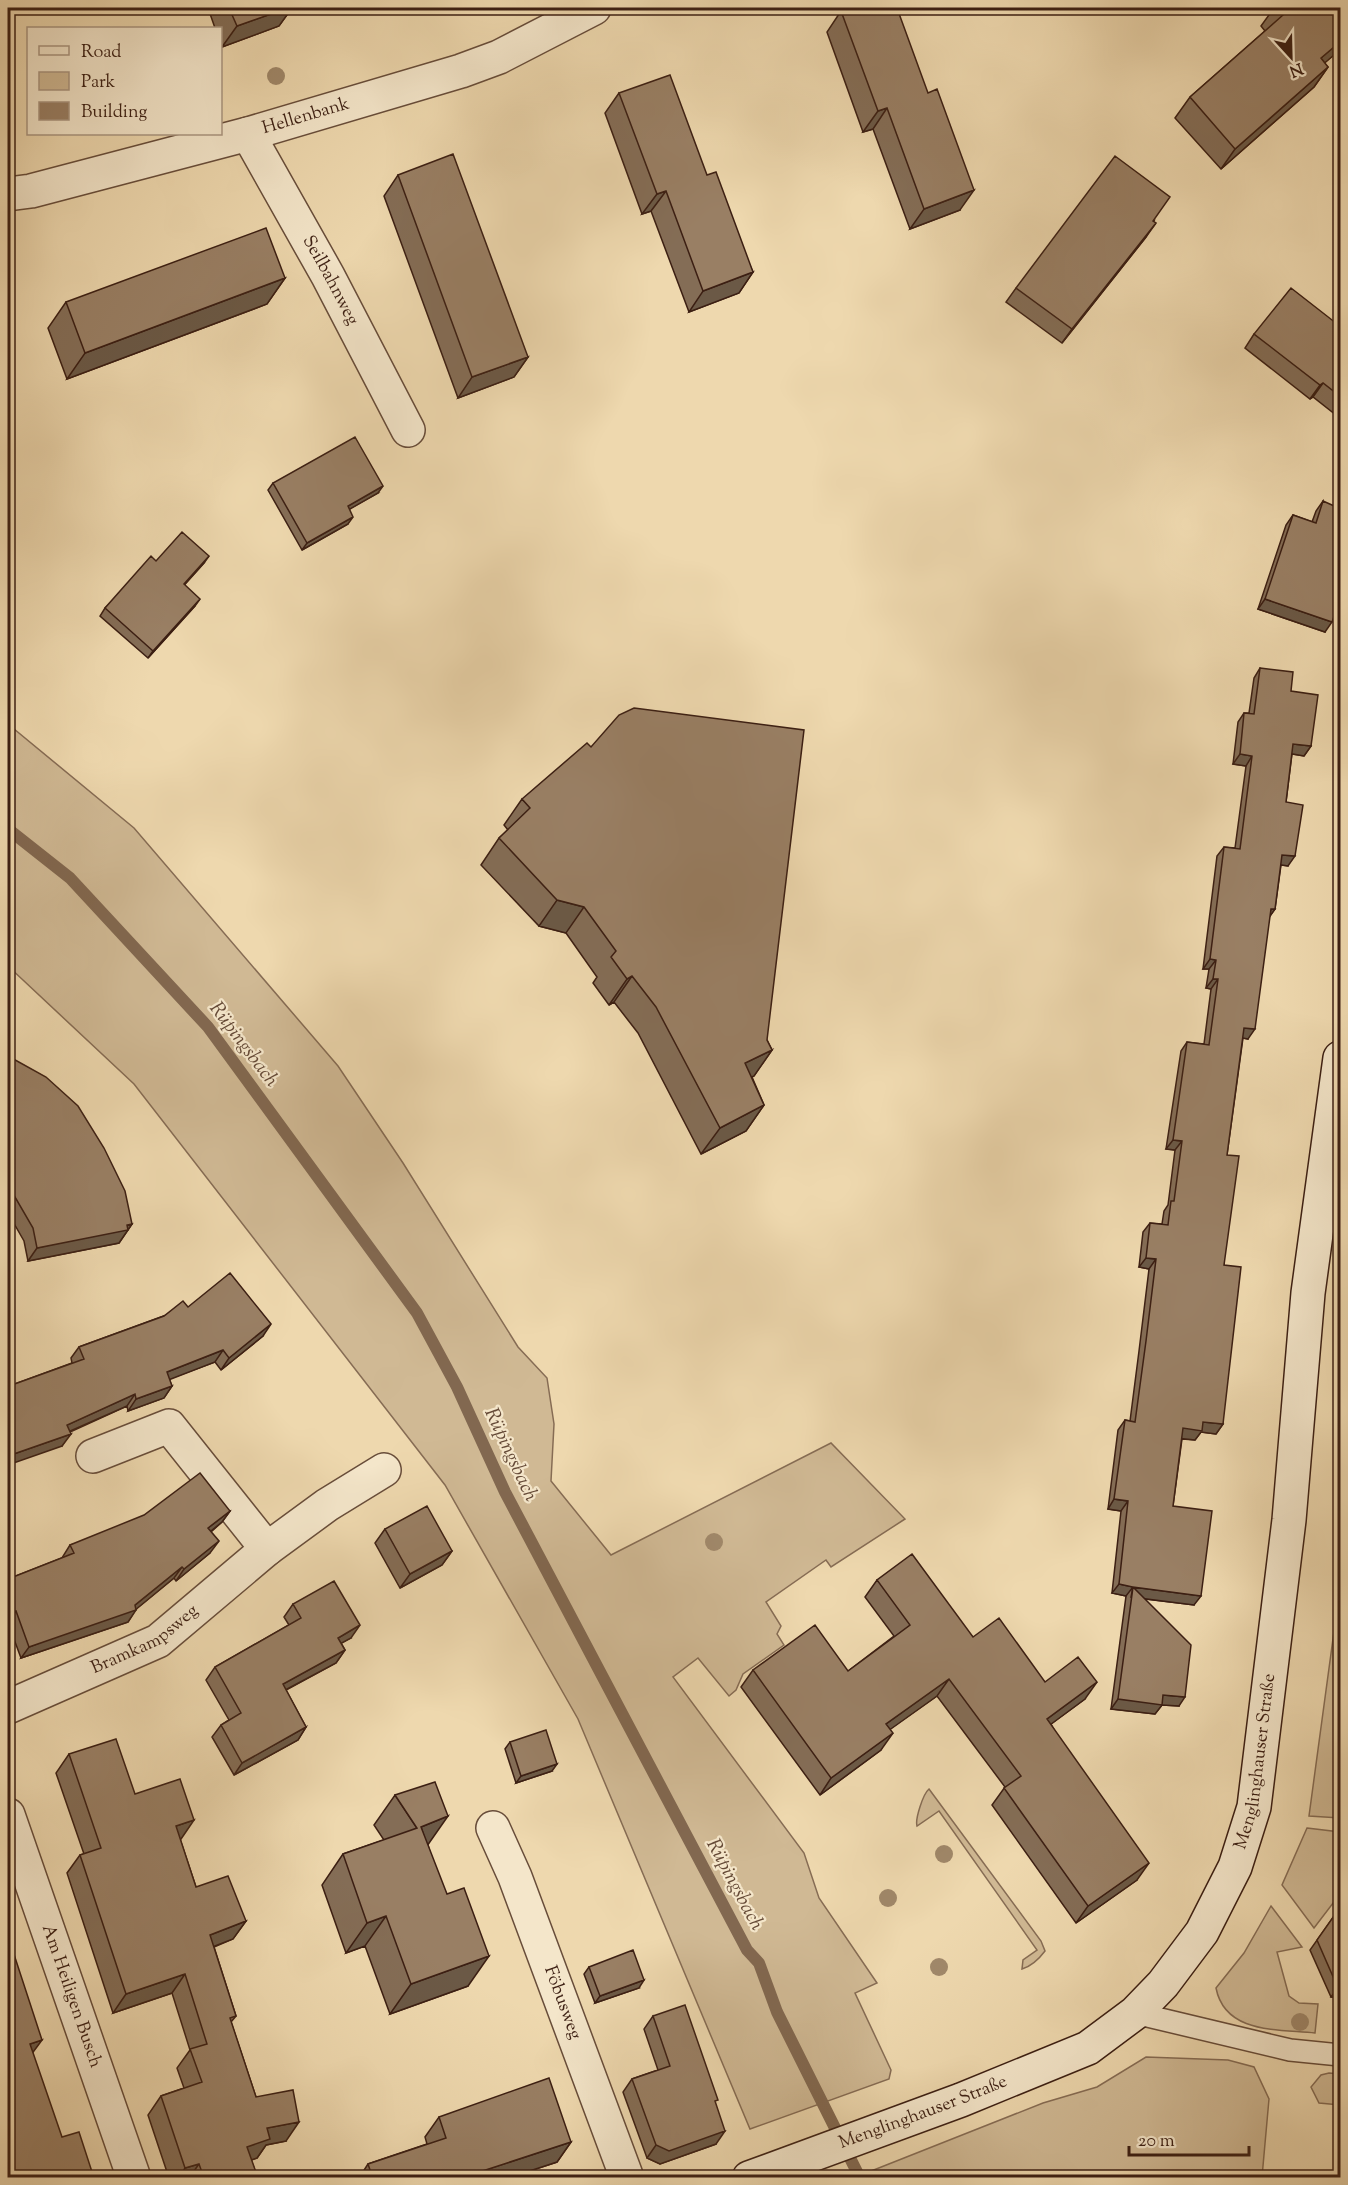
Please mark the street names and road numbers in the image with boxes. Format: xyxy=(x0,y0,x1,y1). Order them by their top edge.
street label: Hellenbank xyxy=(259,92,353,142)
street label: Seilbahnweg xyxy=(295,231,365,330)
street label: Bramkampsweg xyxy=(87,1599,205,1682)
street label: Menglinghauser Straße xyxy=(1228,1672,1283,1853)
street label: Am Heiligen Busch xyxy=(34,1921,108,2072)
street label: Föbusweg xyxy=(536,1962,587,2044)
street label: Menglinghauser Straße xyxy=(835,2069,1011,2157)

